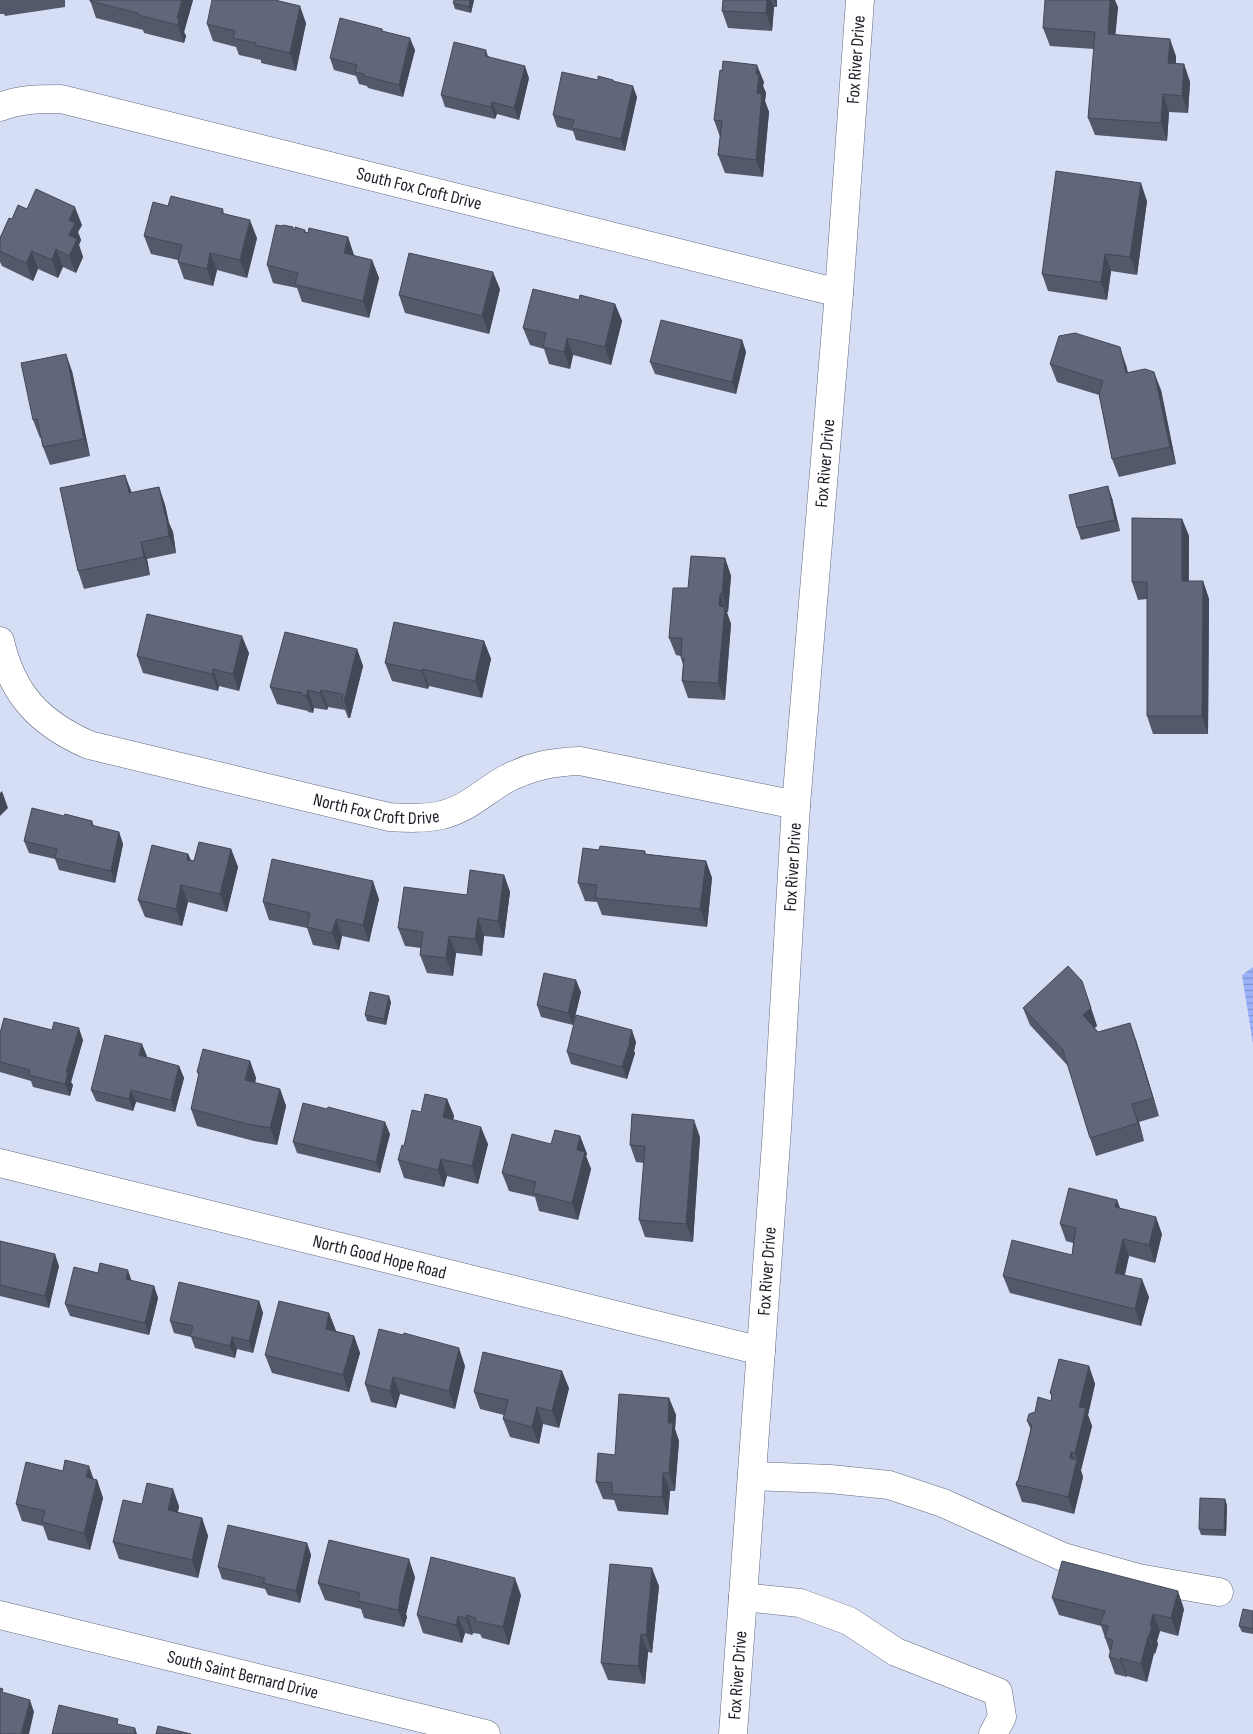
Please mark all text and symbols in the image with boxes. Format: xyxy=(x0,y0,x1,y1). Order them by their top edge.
street label: Fox River Drive xyxy=(842,15,869,105)
street label: South Fox Croft Drive xyxy=(354,163,484,214)
street label: Fox River Drive xyxy=(811,418,839,508)
street label: North Fox Croft Drive xyxy=(311,789,441,828)
street label: Fox River Drive xyxy=(779,822,805,912)
street label: Fox River Drive xyxy=(753,1226,780,1316)
street label: North Good Hope Road xyxy=(311,1230,449,1283)
street label: Fox River Drive xyxy=(724,1630,751,1720)
street label: South Saint Bernard Drive xyxy=(165,1646,321,1703)

